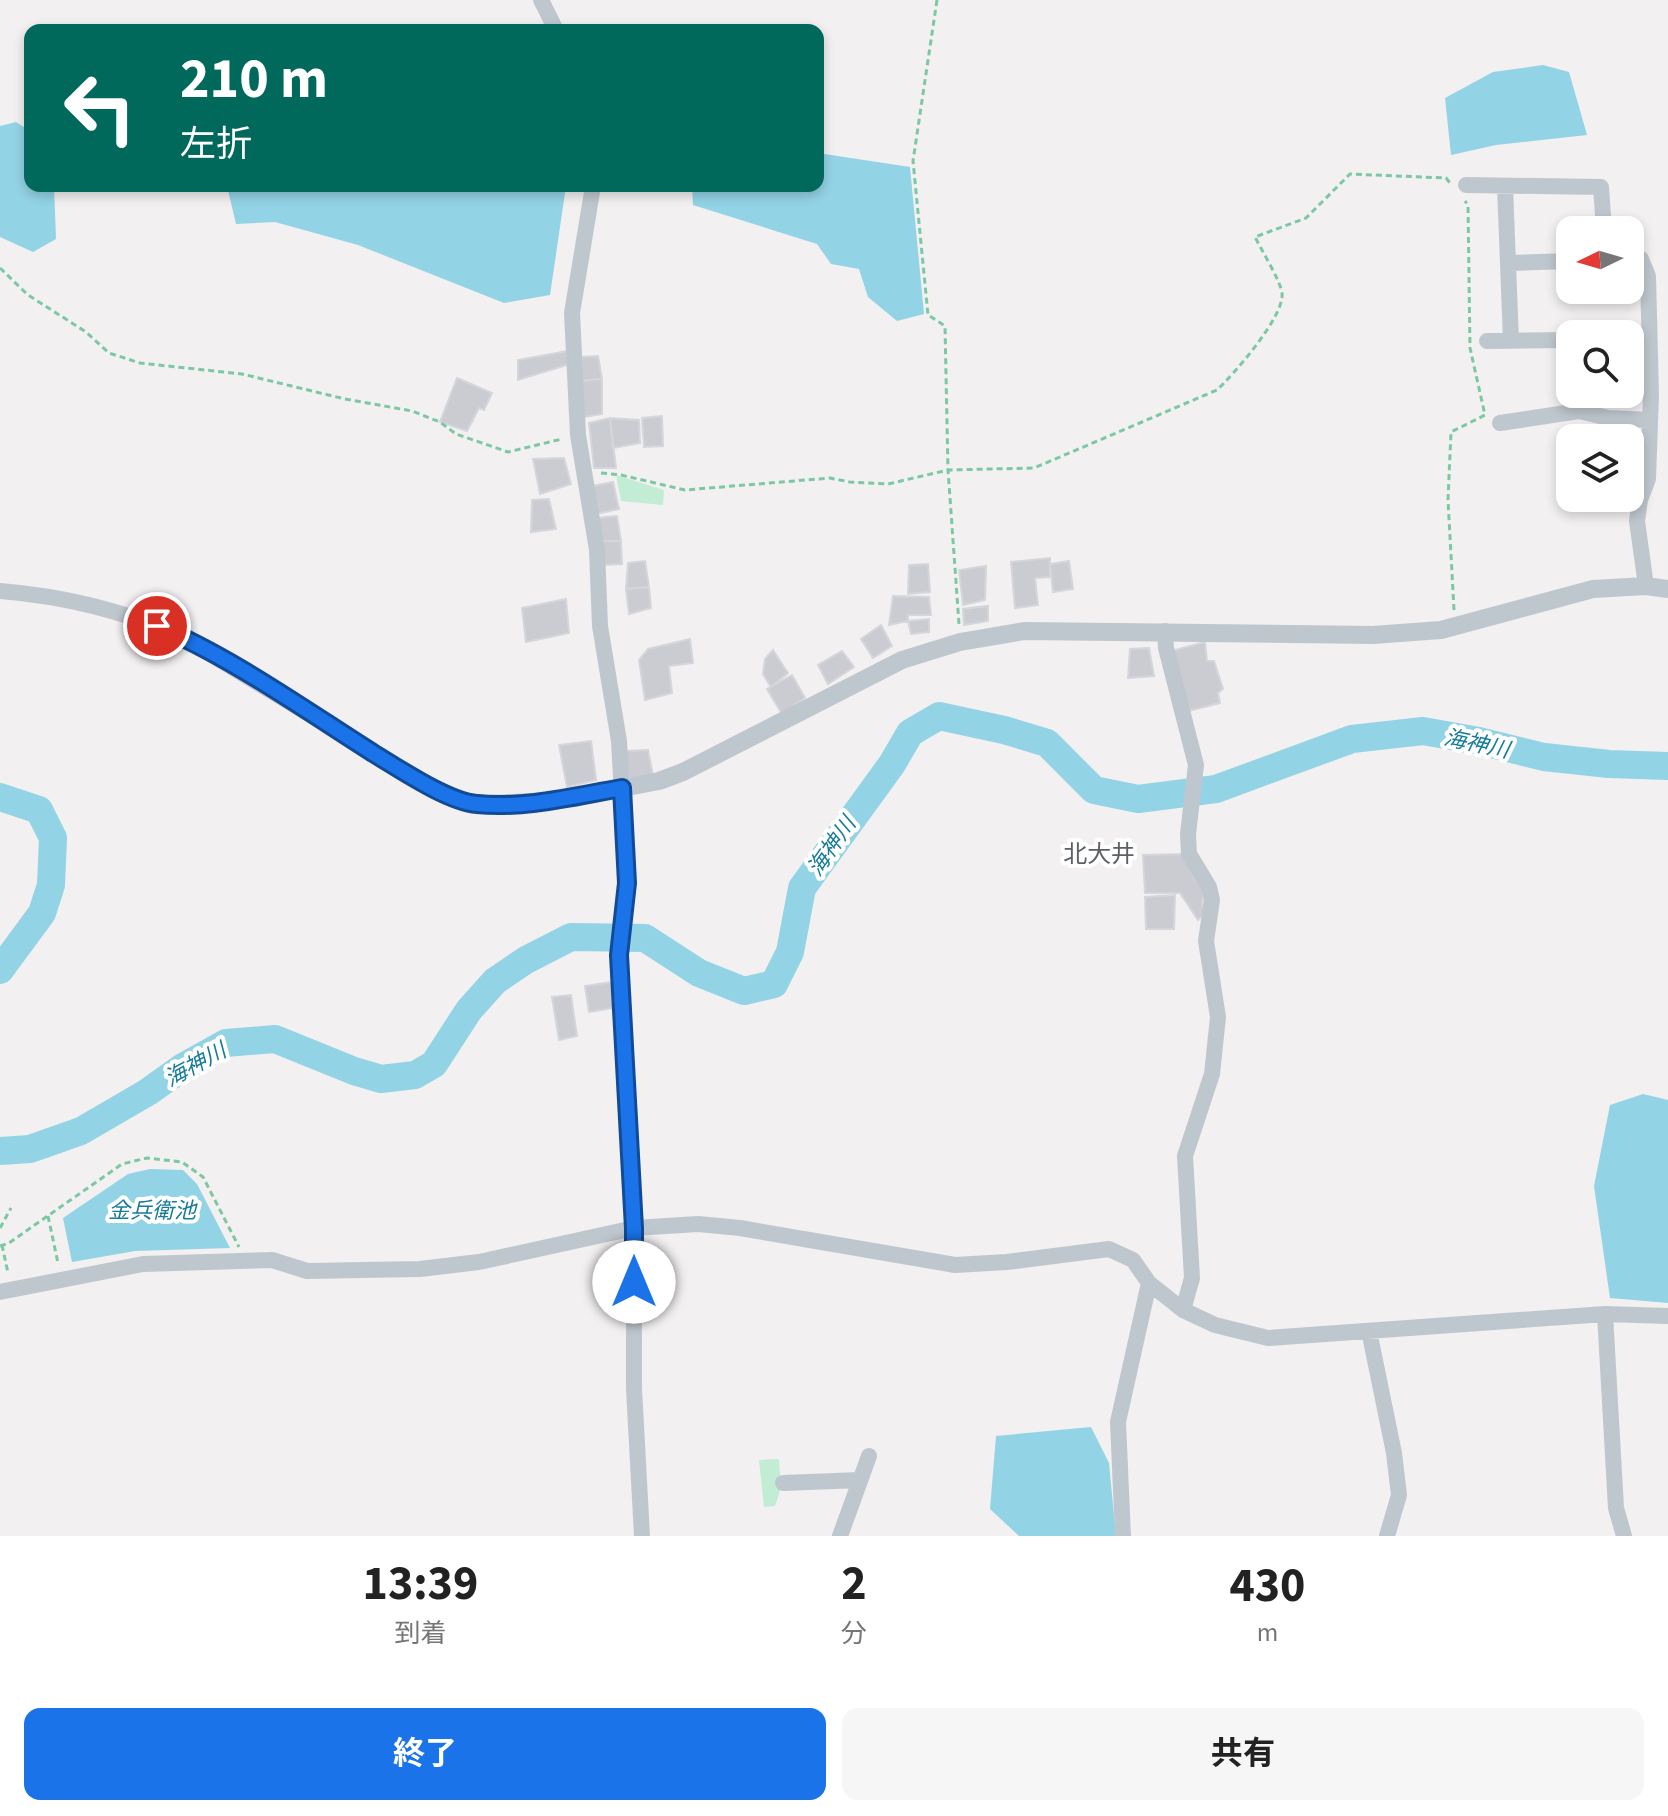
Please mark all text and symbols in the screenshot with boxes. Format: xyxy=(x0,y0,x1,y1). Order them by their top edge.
text: 210 m xyxy=(180,40,328,119)
icon: left xyxy=(48,56,152,160)
text: 左折 xyxy=(180,119,252,170)
north arrow xyxy=(1556,216,1644,304)
map controls xyxy=(1556,216,1644,512)
button: search xyxy=(1556,320,1644,408)
button: layers xyxy=(1556,424,1644,512)
pin xyxy=(123,592,191,660)
icon: arrive xyxy=(135,604,179,648)
water label: 海神川 xyxy=(1441,721,1514,767)
water label: 海神川 xyxy=(800,809,865,883)
district label: 北大井 xyxy=(1063,837,1135,872)
water label: 海神川 xyxy=(159,1034,234,1095)
water label: 金兵衛池 xyxy=(108,1195,198,1227)
position arrow xyxy=(592,1240,676,1324)
text: 13:39 xyxy=(363,1550,478,1618)
text: 2 xyxy=(841,1550,867,1618)
text: 430 xyxy=(1229,1552,1305,1620)
text: m xyxy=(1257,1614,1278,1651)
text: 到着 xyxy=(394,1615,446,1652)
text: 分 xyxy=(841,1615,867,1652)
button: 終了 xyxy=(24,1708,826,1800)
button: 共有 xyxy=(842,1708,1644,1800)

